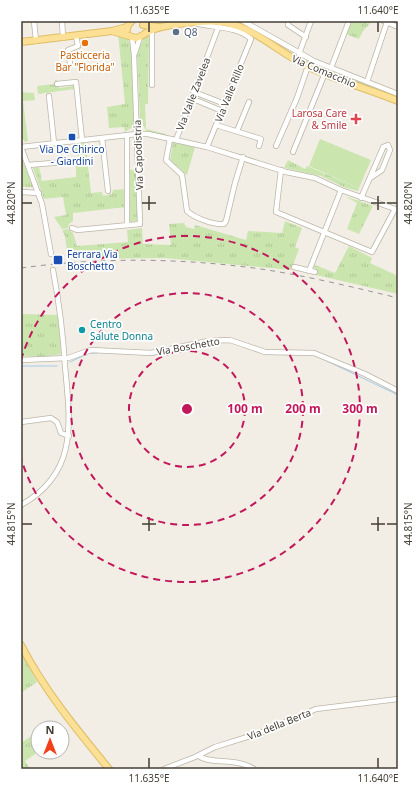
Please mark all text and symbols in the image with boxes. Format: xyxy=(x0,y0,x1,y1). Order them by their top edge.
text: 11.635°E xyxy=(128,3,170,17)
text: 11.640°E xyxy=(357,3,399,17)
place label: Q8 xyxy=(184,25,198,39)
marker: Q8 xyxy=(171,27,181,37)
marker: Pasticceria Bar "Florida" xyxy=(80,38,90,48)
place label: Pasticceria Bar "Florida" xyxy=(55,48,115,74)
street label: Via Comacchio xyxy=(290,51,358,91)
street label: Via Valle Zavelea xyxy=(173,55,213,133)
street label: Via Valle Rillo xyxy=(211,62,247,124)
place label: Larosa Care & Smile xyxy=(292,106,347,132)
marker: Larosa Care & Smile xyxy=(350,113,362,125)
street label: Via Capodistria xyxy=(130,120,146,190)
marker: Via De Chirico - Giardini xyxy=(67,132,77,142)
place label: Via De Chirico - Giardini xyxy=(40,142,104,168)
text: 44.820°N xyxy=(4,181,18,225)
text: 44.820°N xyxy=(401,181,415,225)
place label: Ferrara Via Boschetto xyxy=(67,247,118,273)
marker: Ferrara Via Boschetto xyxy=(52,254,64,266)
place label: Centro Salute Donna xyxy=(90,317,153,343)
marker: Centro Salute Donna xyxy=(77,325,87,335)
street label: Via Boschetto xyxy=(155,334,221,358)
text: 100 m xyxy=(227,400,263,417)
text: 200 m xyxy=(285,400,321,417)
text: 300 m xyxy=(342,400,378,417)
centre of rings xyxy=(180,402,194,416)
text: 44.815°N xyxy=(4,502,18,546)
text: 44.815°N xyxy=(401,502,415,546)
street label: Via della Berta xyxy=(245,705,313,743)
north arrow xyxy=(30,720,70,760)
text: N xyxy=(46,722,54,737)
text: 11.635°E xyxy=(128,771,170,785)
text: 11.640°E xyxy=(357,771,399,785)

